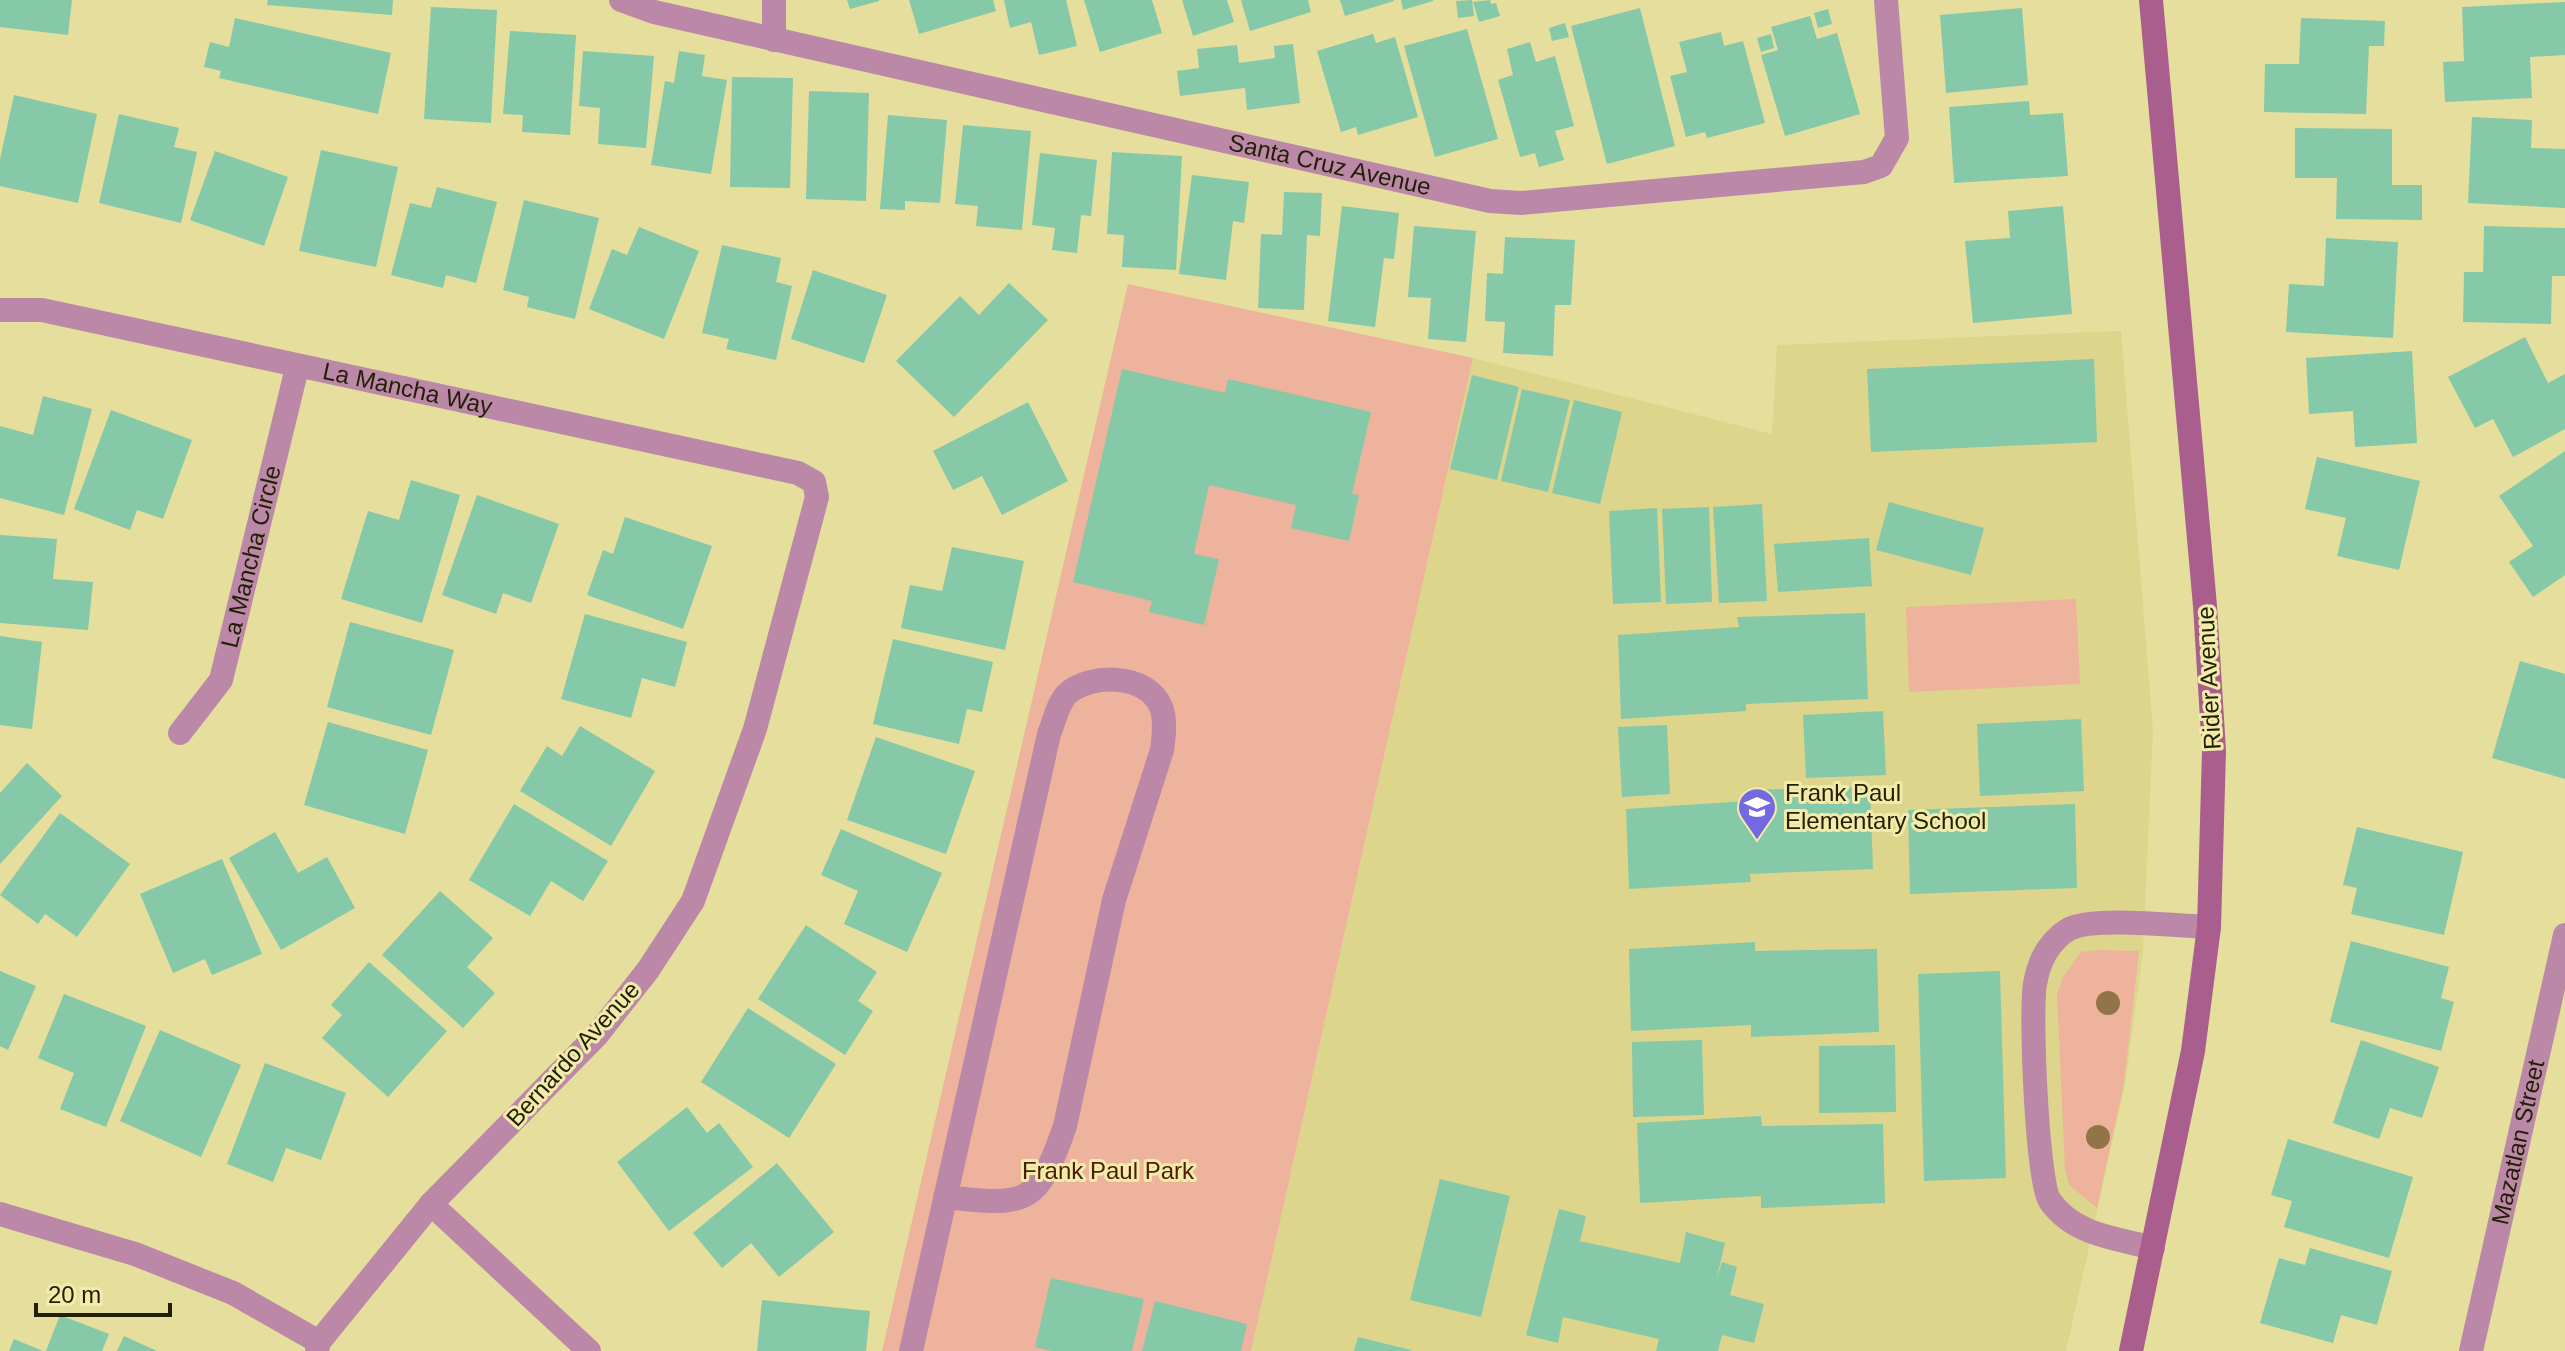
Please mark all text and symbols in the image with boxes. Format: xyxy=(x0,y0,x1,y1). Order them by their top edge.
street label: Santa Cruz Avenue xyxy=(1226,128,1434,200)
street label: La Mancha Way xyxy=(320,357,495,420)
street label: La Mancha Circle xyxy=(215,463,286,650)
street label: Rider Avenue xyxy=(2191,606,2226,750)
place label: Frank Paul Elementary School xyxy=(1785,779,1986,834)
school or university icon: Frank Paul Elementary School xyxy=(1736,786,1778,841)
street label: Bernardo Avenue xyxy=(501,976,645,1131)
street label: Mazatlan Street xyxy=(2486,1057,2549,1227)
park label: Frank Paul Park xyxy=(1022,1157,1195,1184)
scale bar xyxy=(36,1267,170,1317)
text: 20 m xyxy=(48,1281,101,1308)

